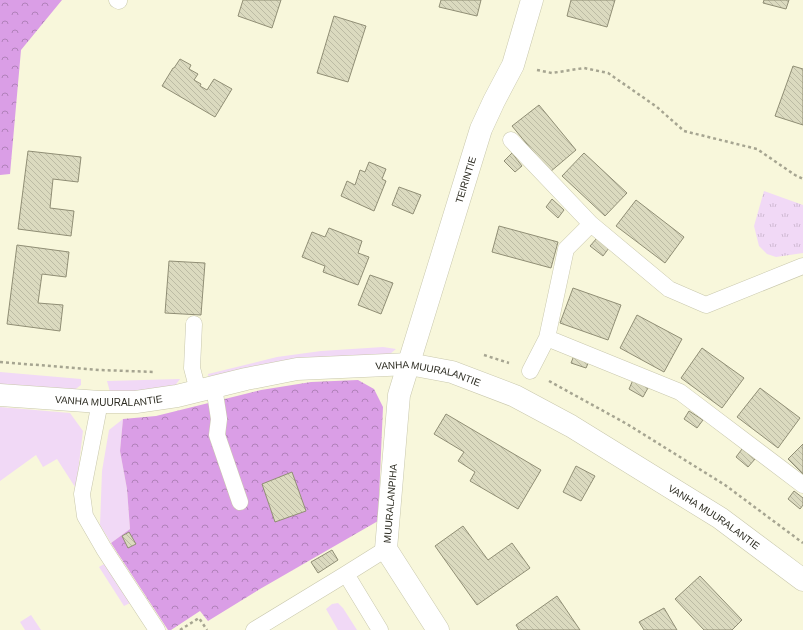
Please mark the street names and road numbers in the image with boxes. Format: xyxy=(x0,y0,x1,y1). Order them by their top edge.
street label: TEIRINTIE xyxy=(453,155,478,205)
street label: VANHA MUURALANTIE xyxy=(375,359,482,389)
street label: VANHA MUURALANTIE xyxy=(55,393,164,408)
street label: MUURALANPIHA xyxy=(382,463,399,544)
street label: VANHA MUURALANTIE xyxy=(666,482,762,552)

